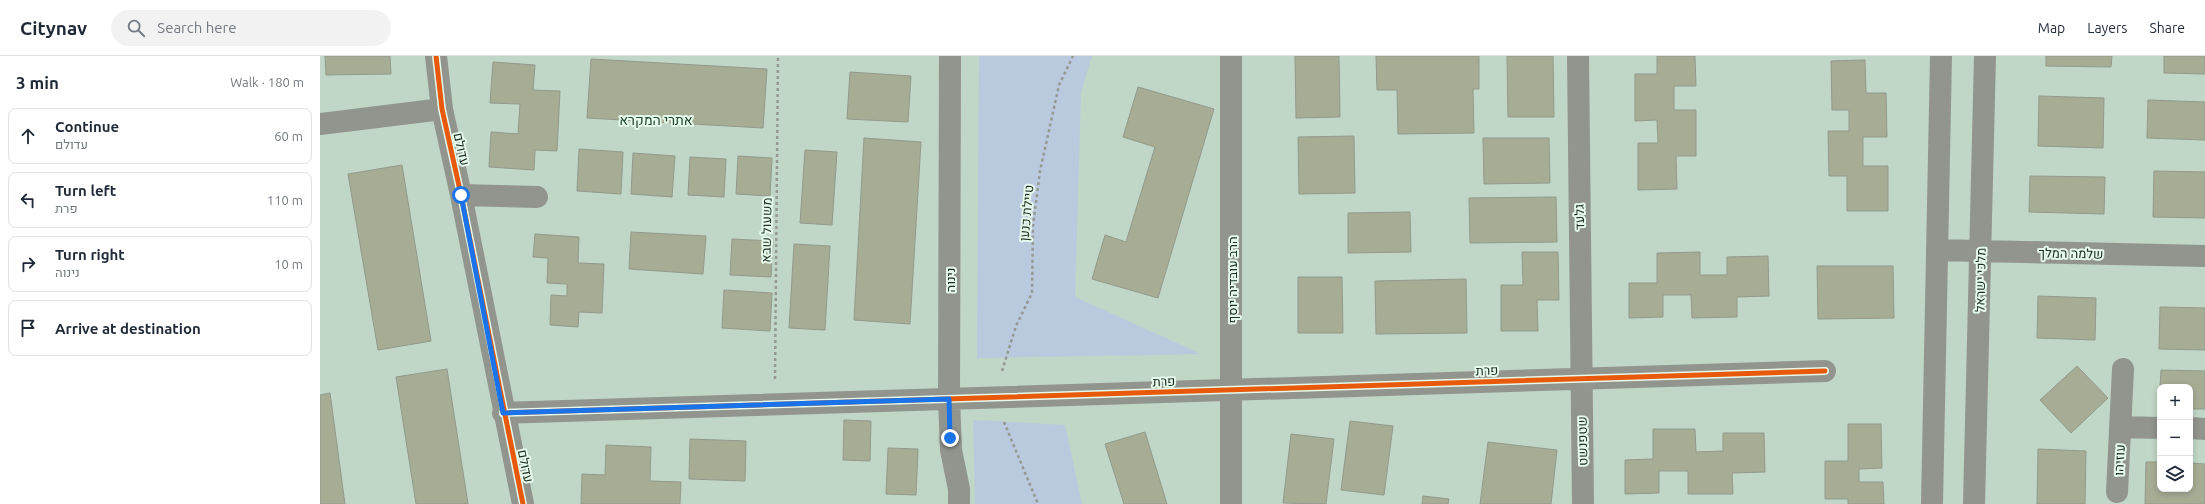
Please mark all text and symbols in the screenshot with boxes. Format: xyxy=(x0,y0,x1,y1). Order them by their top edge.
search box xyxy=(111,10,391,46)
text: Citynav xyxy=(20,17,87,39)
icon: search xyxy=(125,17,147,39)
text: Search here xyxy=(157,19,237,36)
text: Map xyxy=(2038,20,2065,36)
text: Layers xyxy=(2087,20,2127,36)
text: Share xyxy=(2149,20,2185,36)
text: 3 min xyxy=(16,73,59,92)
text: Walk · 180 m xyxy=(230,75,304,89)
district label: אתרי המקרא xyxy=(619,112,693,128)
text: Continue xyxy=(55,118,119,135)
icon: ahead xyxy=(17,125,39,147)
text: 60 m xyxy=(274,129,303,143)
street label: עדולם xyxy=(451,131,473,167)
text: עדולם xyxy=(55,137,88,151)
text: Turn left xyxy=(55,182,116,199)
street label: טיילת כנען xyxy=(1017,184,1036,242)
route start xyxy=(452,186,470,204)
icon: left xyxy=(17,189,39,211)
text: 110 m xyxy=(267,193,303,207)
street label: משעול שבא xyxy=(758,197,774,263)
text: פרת xyxy=(55,201,78,215)
street label: גלעד xyxy=(1572,204,1586,230)
street label: הרב עובדיה יוסף xyxy=(1225,236,1240,324)
street label: שלמה המלך xyxy=(2038,245,2104,262)
text: Turn right xyxy=(55,246,125,263)
street label: מלכי ישראל xyxy=(1972,248,1988,312)
icon: right xyxy=(17,253,39,275)
text: 10 m xyxy=(274,257,303,271)
text: נינוה xyxy=(55,265,80,279)
street label: נינוה xyxy=(943,268,957,292)
icon: arrive xyxy=(17,317,39,339)
text: Arrive at destination xyxy=(55,320,201,337)
street label: פרת xyxy=(1475,363,1499,377)
street label: פרת xyxy=(1152,374,1176,388)
map controls xyxy=(2157,384,2193,492)
button: + xyxy=(2157,384,2193,420)
street label: שטפנשט xyxy=(1575,416,1589,466)
button: − xyxy=(2157,420,2193,456)
route end xyxy=(941,429,959,447)
street label: עוזיהו xyxy=(2111,444,2127,476)
street label: עדולם xyxy=(516,448,536,484)
button: layers xyxy=(2157,456,2193,492)

